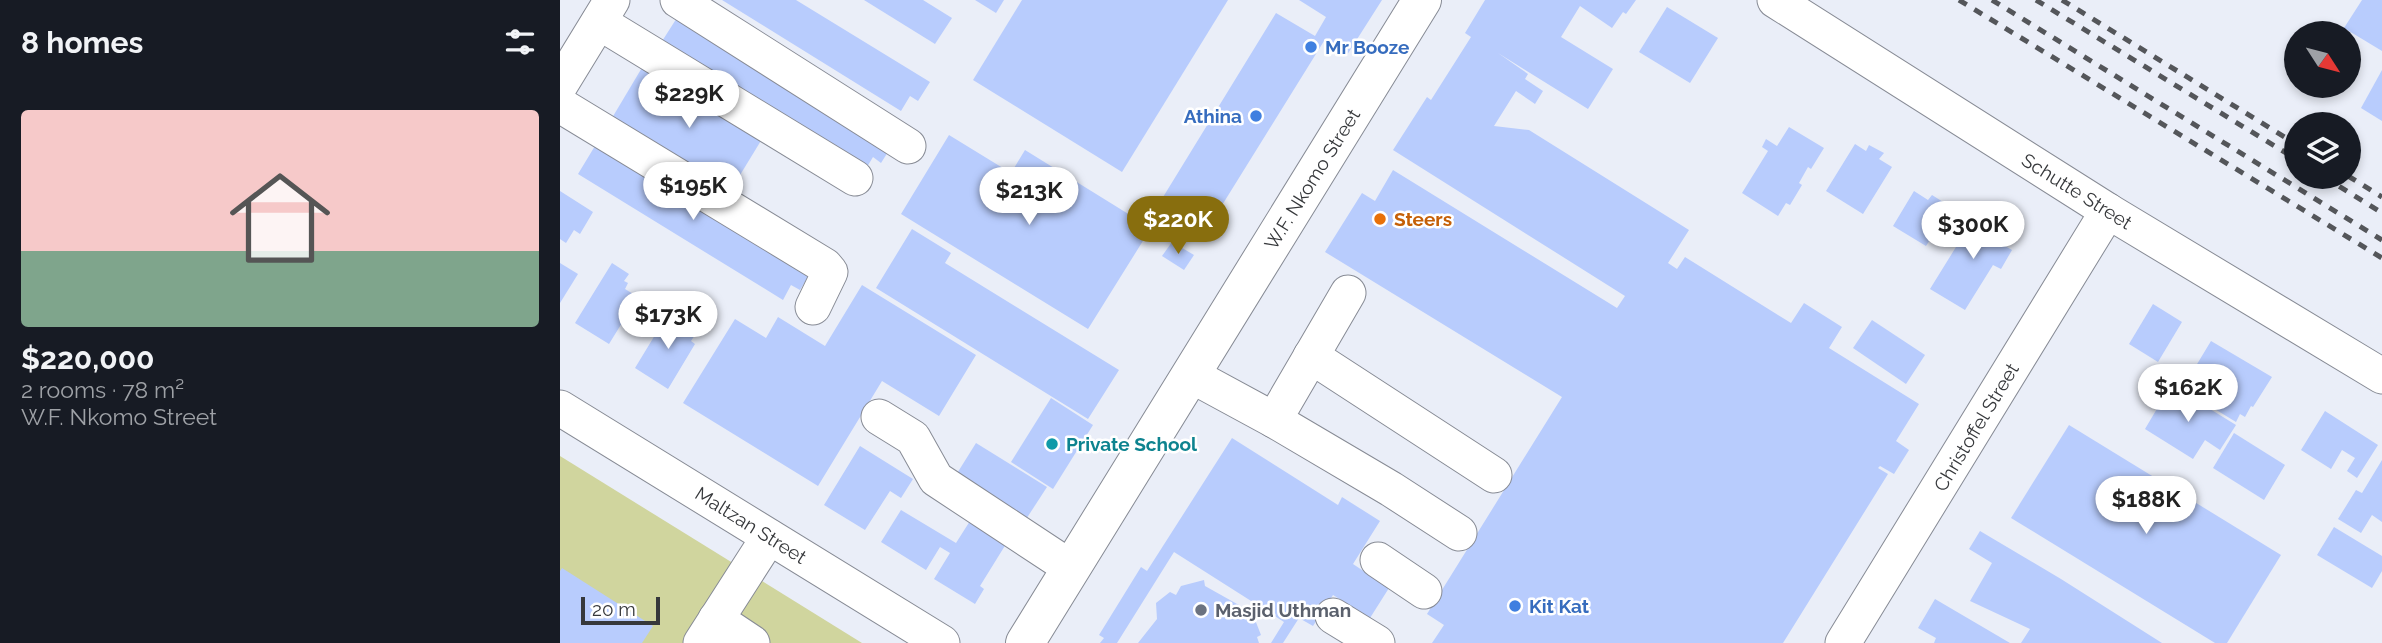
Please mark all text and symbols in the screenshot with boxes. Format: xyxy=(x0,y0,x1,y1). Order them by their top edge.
north arrow xyxy=(2284,21,2361,98)
map controls xyxy=(2284,21,2361,189)
icon: filters xyxy=(501,23,539,61)
text: 8 homes xyxy=(21,25,143,60)
place label: Mr Booze xyxy=(1325,36,1409,58)
marker: Mr Booze xyxy=(1303,39,1319,55)
pin: $229K xyxy=(640,71,738,130)
text: $229K xyxy=(654,79,724,106)
street label: W.F. Nkomo Street xyxy=(1260,104,1365,253)
place label: Athina xyxy=(1184,105,1242,127)
marker: Athina xyxy=(1248,108,1264,124)
button: layers xyxy=(2284,112,2361,189)
street label: Schutte Street xyxy=(2018,148,2137,234)
icon: home xyxy=(217,155,343,281)
pin: $195K xyxy=(644,162,742,222)
pin: $213K xyxy=(980,168,1078,227)
text: $195K xyxy=(659,171,727,198)
text: $213K xyxy=(995,176,1063,203)
pin: $220K xyxy=(1129,196,1227,256)
pin: $300K xyxy=(1924,202,2022,261)
text: $220K xyxy=(1143,205,1213,232)
place label: Steers xyxy=(1394,208,1452,230)
text: $300K xyxy=(1938,210,2008,237)
marker: Steers xyxy=(1372,211,1388,227)
pin: $173K xyxy=(619,292,717,351)
text: $173K xyxy=(634,300,702,327)
text: $220,000 xyxy=(21,341,155,376)
street label: Christoffel Street xyxy=(1929,358,2023,495)
pin: $162K xyxy=(2139,364,2237,424)
text: $162K xyxy=(2154,373,2222,400)
text: 2 rooms · 78 m² xyxy=(21,376,184,403)
text: W.F. Nkomo Street xyxy=(21,403,217,430)
place label: Private School xyxy=(1066,433,1198,455)
marker: Private School xyxy=(1044,436,1060,452)
pin: $188K xyxy=(2097,476,2195,536)
street label: Maltzan Street xyxy=(691,482,811,568)
text: $188K xyxy=(2111,485,2181,512)
scale bar xyxy=(581,594,660,626)
place label: Kit Kat xyxy=(1529,595,1590,617)
text: 20 m xyxy=(592,598,636,620)
marker: Kit Kat xyxy=(1507,598,1523,614)
place label: Masjid Uthman xyxy=(1215,599,1351,621)
marker: Masjid Uthman xyxy=(1193,602,1209,618)

